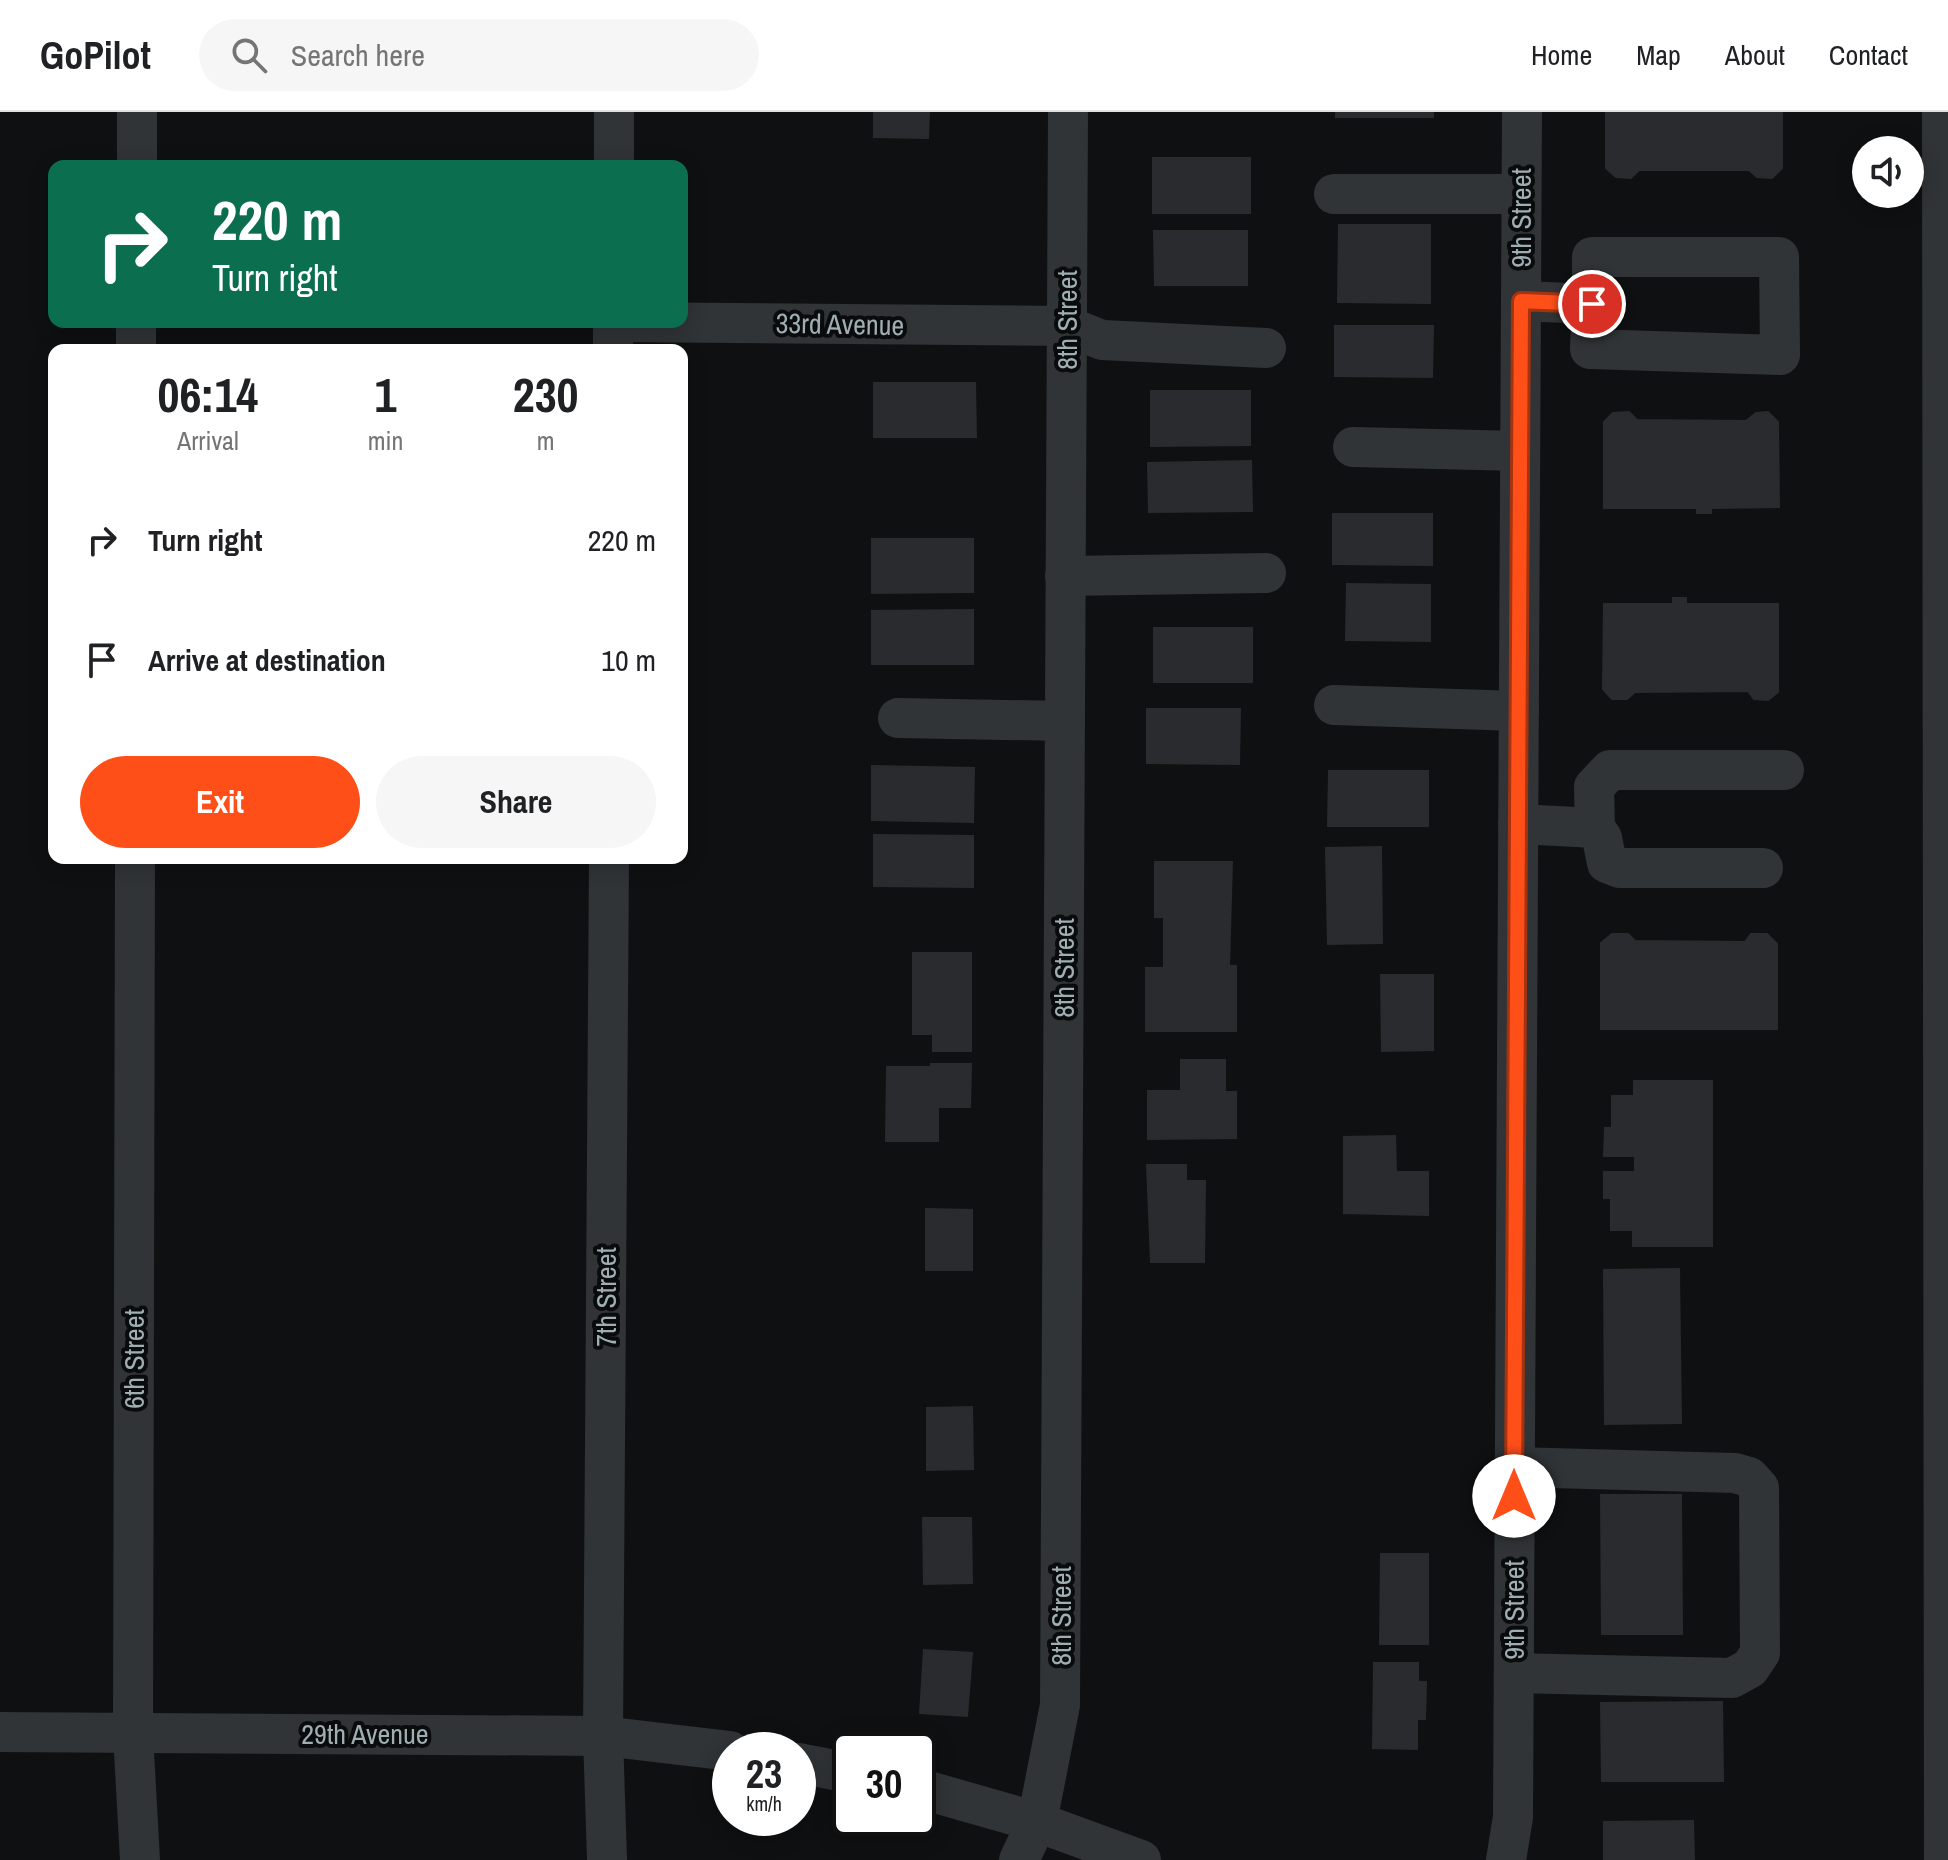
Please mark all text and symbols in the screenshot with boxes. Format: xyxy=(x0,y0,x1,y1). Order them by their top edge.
search box xyxy=(199,19,759,91)
text: GoPilot xyxy=(40,30,151,81)
icon: search xyxy=(227,33,271,77)
text: Search here xyxy=(291,35,425,75)
text: Home xyxy=(1531,36,1592,74)
text: Map xyxy=(1636,36,1681,74)
text: About xyxy=(1725,36,1785,74)
text: Contact xyxy=(1829,36,1908,74)
map controls xyxy=(1852,136,1924,208)
button: sound xyxy=(1852,136,1924,208)
street label: 9th Street xyxy=(1502,168,1540,268)
text: 220 m xyxy=(212,182,342,257)
icon: right xyxy=(80,192,184,296)
text: Turn right xyxy=(212,254,337,302)
street label: 8th Street xyxy=(1048,270,1086,370)
pin xyxy=(1558,270,1626,338)
icon: arrive xyxy=(1570,282,1614,326)
street label: 33rd Avenue xyxy=(775,304,905,344)
text: 06:14 xyxy=(158,362,258,427)
text: 1 xyxy=(375,362,396,427)
text: 230 xyxy=(513,362,578,427)
text: Arrival xyxy=(177,423,239,458)
text: min xyxy=(368,423,403,458)
text: m xyxy=(537,423,555,458)
icon: right xyxy=(80,518,124,562)
text: Turn right xyxy=(148,520,262,560)
text: 220 m xyxy=(588,520,656,560)
icon: arrive xyxy=(80,638,124,682)
text: Arrive at destination xyxy=(148,640,386,680)
text: 10 m xyxy=(601,640,656,680)
button: Exit xyxy=(80,756,360,848)
button: Share xyxy=(376,756,656,848)
street label: 8th Street xyxy=(1045,918,1083,1018)
street label: 7th Street xyxy=(587,1247,625,1347)
street label: 6th Street xyxy=(115,1309,153,1409)
position arrow xyxy=(1472,1454,1556,1538)
street label: 9th Street xyxy=(1495,1560,1533,1660)
street label: 8th Street xyxy=(1042,1566,1080,1666)
street label: 29th Avenue xyxy=(301,1715,429,1753)
speed limit sign: 30 xyxy=(832,1732,936,1836)
text: 23 xyxy=(746,1747,782,1800)
text: km/h xyxy=(746,1790,782,1817)

